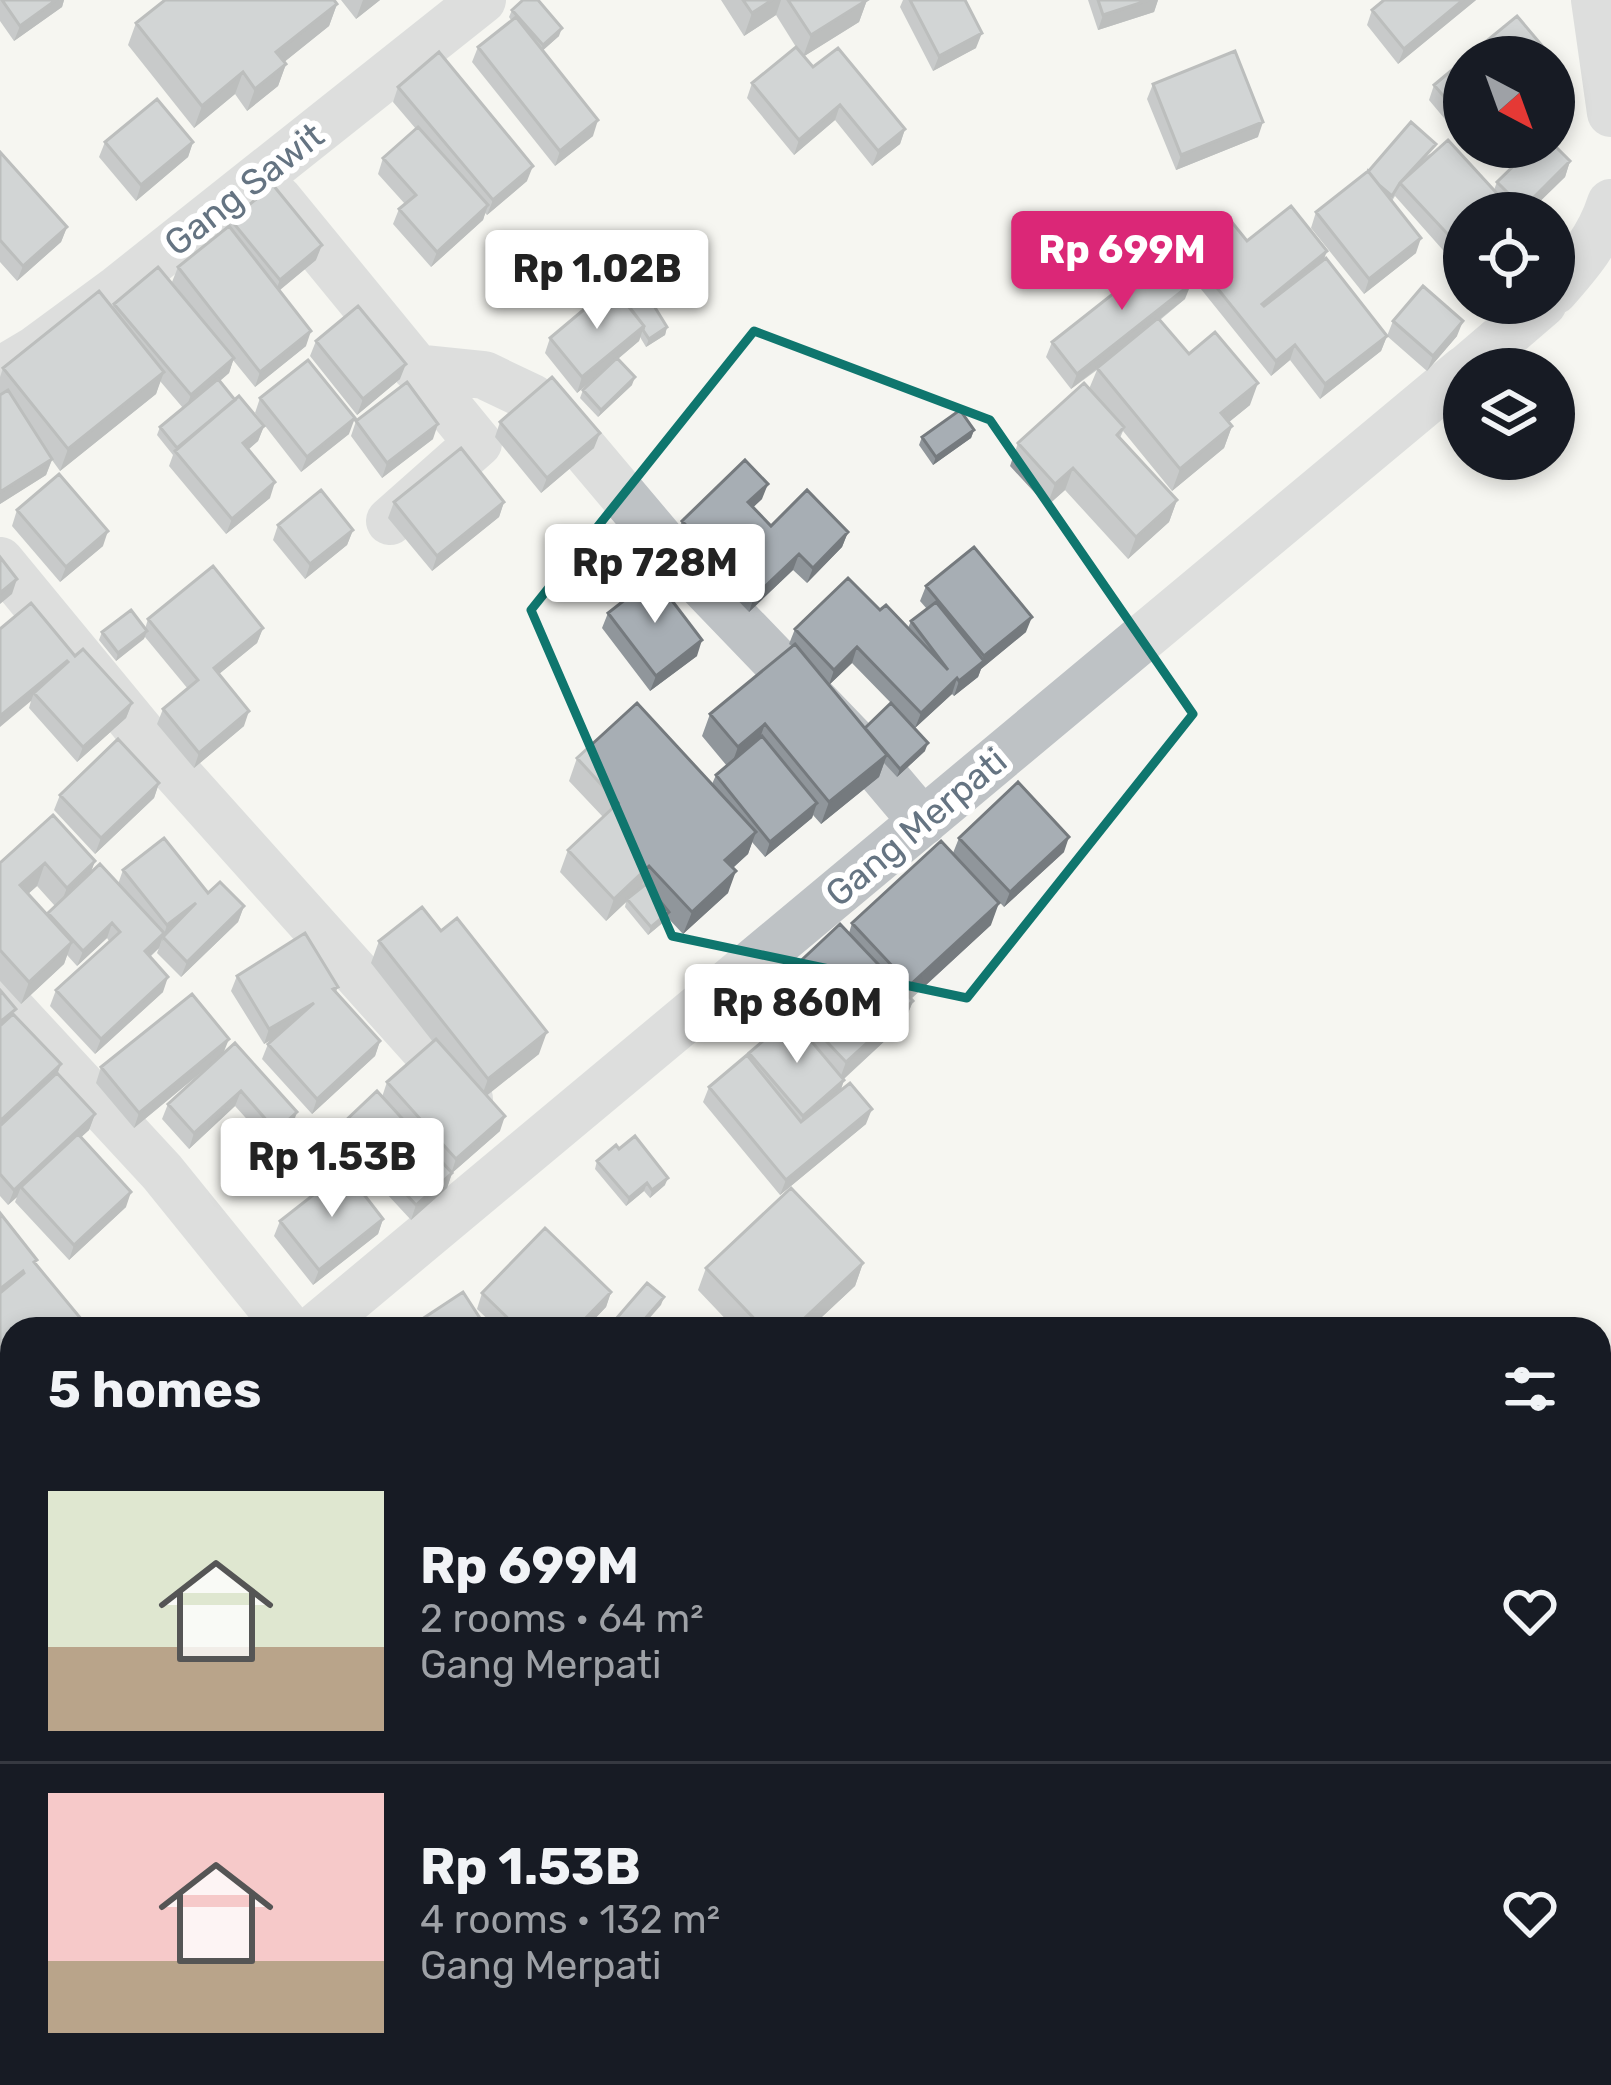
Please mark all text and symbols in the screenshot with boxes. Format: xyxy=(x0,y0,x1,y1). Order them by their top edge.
north arrow xyxy=(1443,36,1575,168)
map controls xyxy=(1443,36,1575,480)
street label: Gang Sawit xyxy=(156,113,332,265)
button: locate xyxy=(1443,192,1575,324)
pin: Rp 699M xyxy=(1011,211,1233,313)
text: Rp 699M xyxy=(1038,227,1206,273)
pin: Rp 1.02B xyxy=(473,230,721,332)
text: Rp 1.02B xyxy=(512,246,682,292)
button: layers xyxy=(1443,348,1575,480)
pin: Rp 728M xyxy=(544,524,766,626)
text: Rp 728M xyxy=(572,540,738,586)
street label: Gang Merpati xyxy=(817,739,1015,915)
pin: Rp 860M xyxy=(686,964,908,1066)
text: Rp 860M xyxy=(712,980,882,1026)
pin: Rp 1.53B xyxy=(208,1118,456,1220)
text: Rp 1.53B xyxy=(248,1134,416,1180)
icon: filters xyxy=(1497,1356,1563,1422)
text: 5 homes xyxy=(48,1359,261,1420)
text: Rp 699M xyxy=(420,1535,639,1596)
icon: home xyxy=(144,1539,288,1683)
icon: heart xyxy=(1497,1578,1563,1644)
text: 2 rooms · 64 m² xyxy=(420,1596,703,1642)
text: Gang Merpati xyxy=(420,1642,661,1688)
text: Rp 1.53B xyxy=(420,1836,641,1897)
icon: home xyxy=(144,1841,288,1985)
icon: heart xyxy=(1497,1880,1563,1946)
text: 4 rooms · 132 m² xyxy=(420,1897,720,1943)
text: Gang Merpati xyxy=(420,1943,661,1989)

